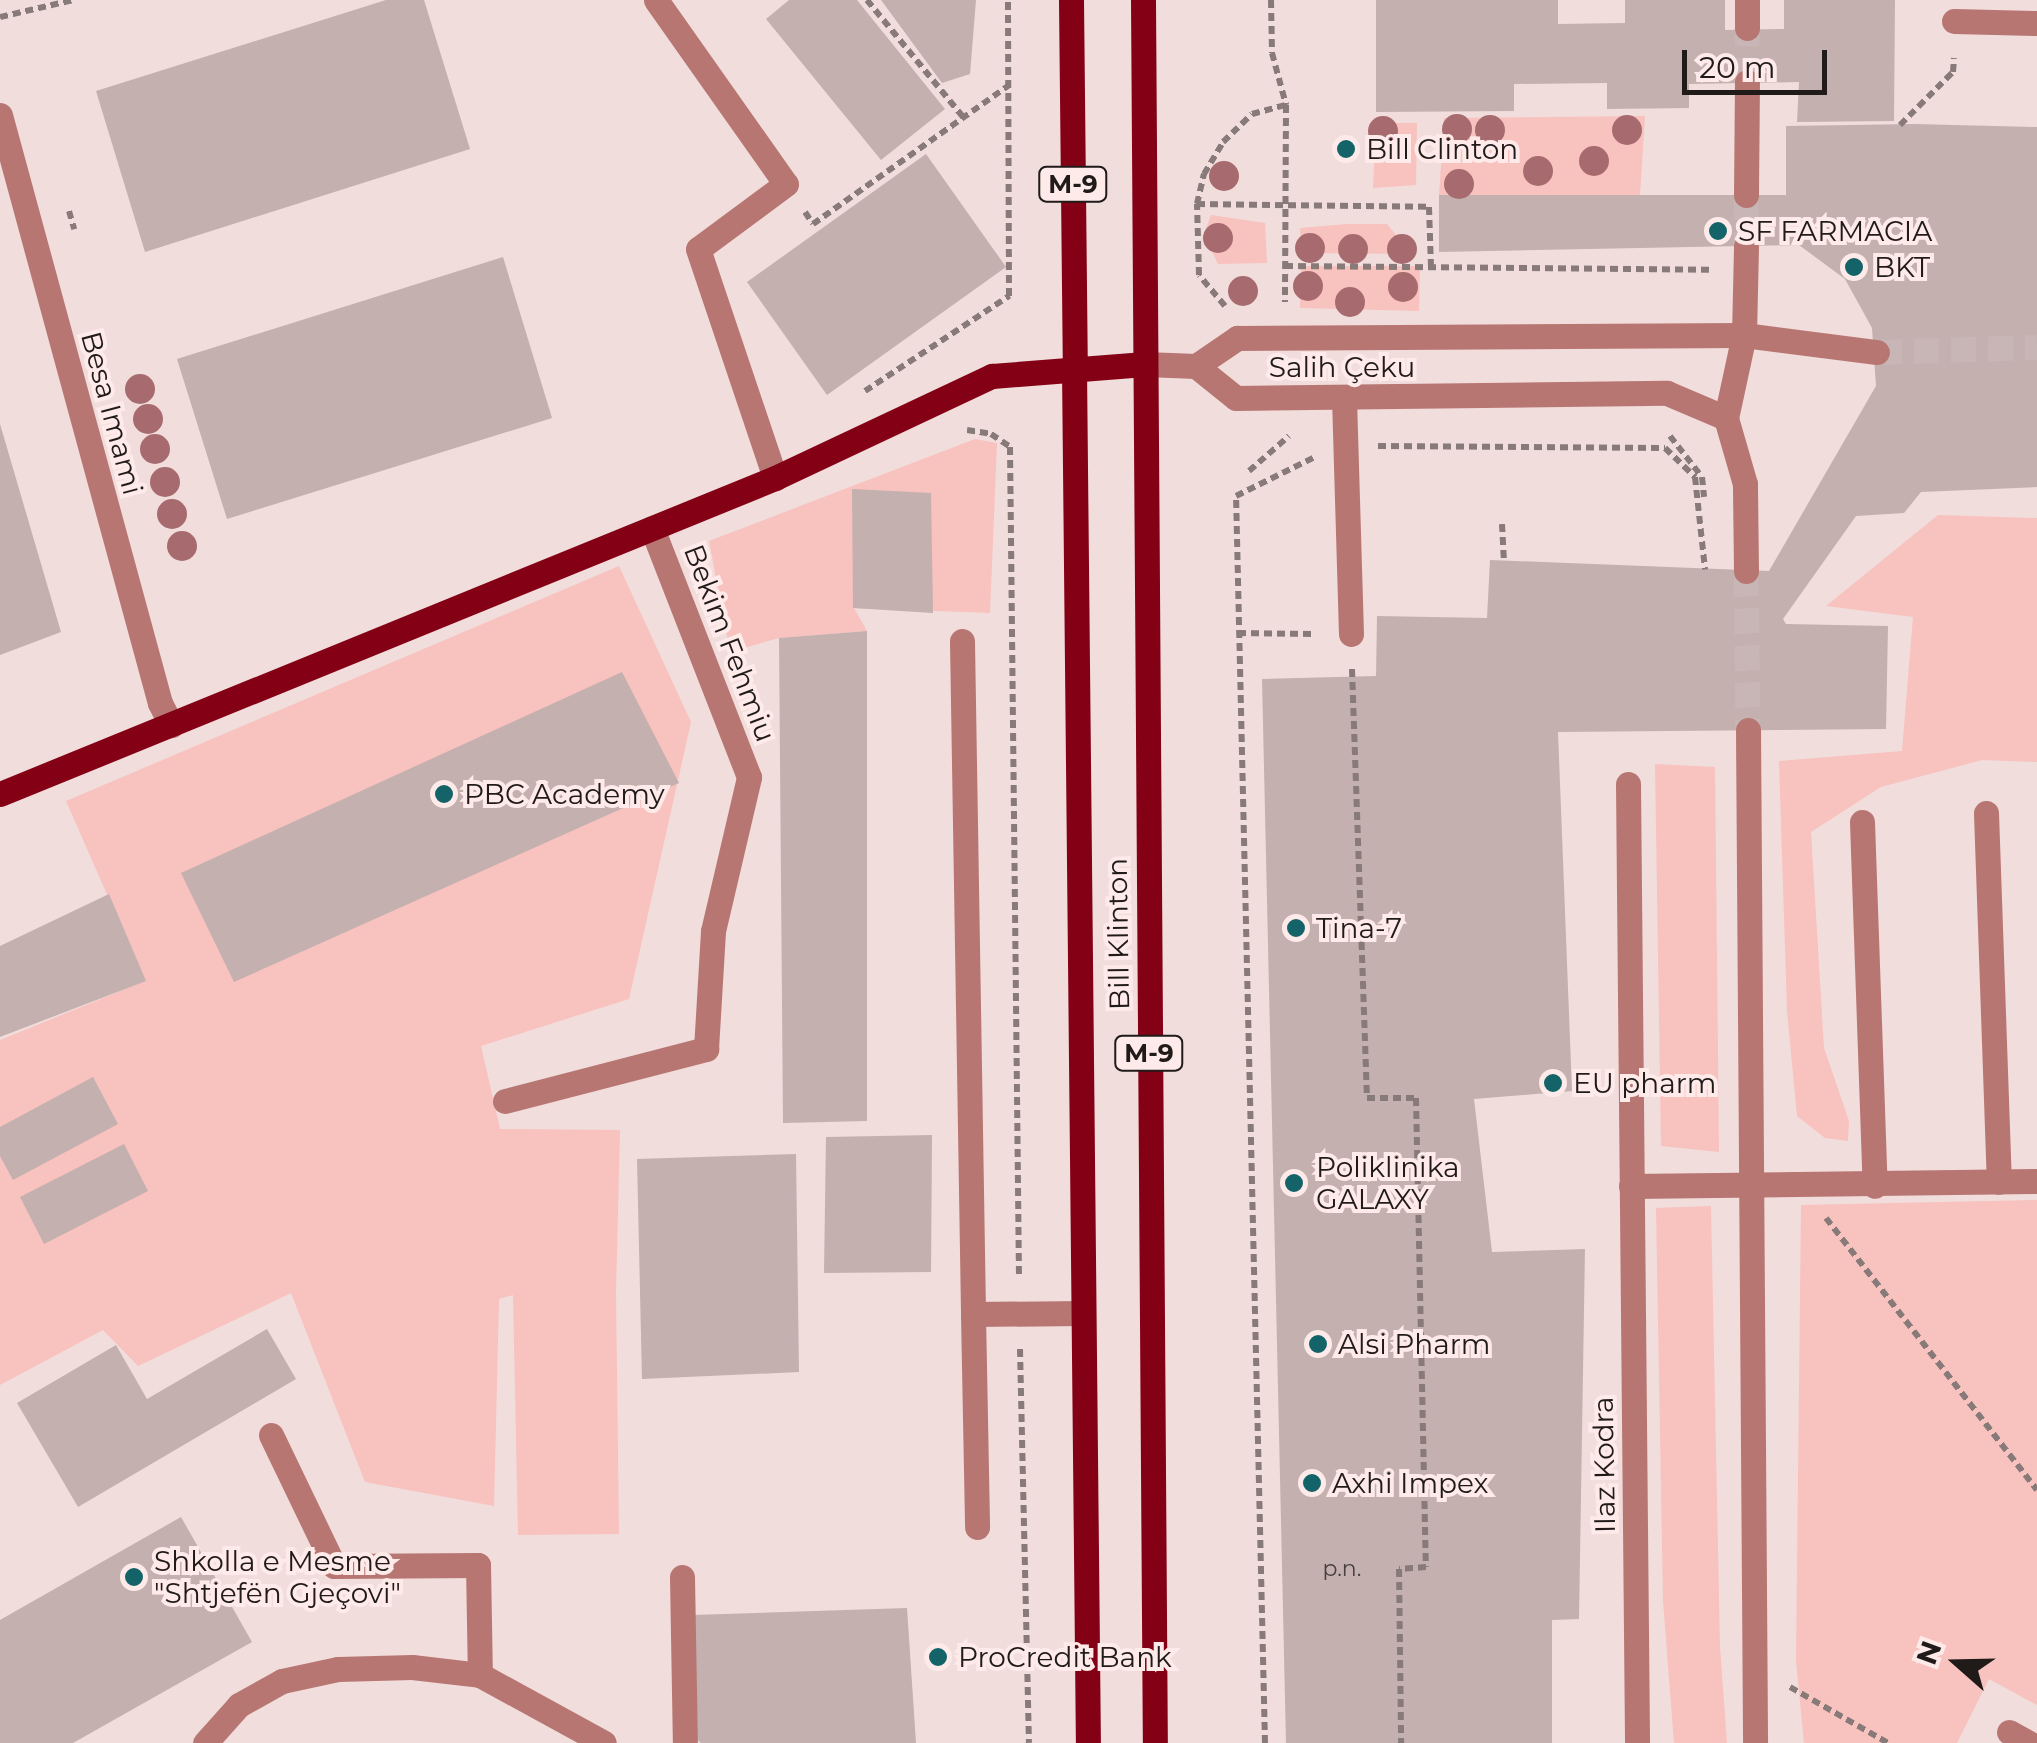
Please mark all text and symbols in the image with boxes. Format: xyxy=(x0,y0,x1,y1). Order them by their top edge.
scale bar xyxy=(1687,30,1832,92)
text: 20 m xyxy=(1699,49,1776,86)
place label: Bill Clinton xyxy=(1366,132,1518,166)
marker: Bill Clinton xyxy=(1335,138,1357,160)
road number: M-9 xyxy=(1038,164,1108,204)
place label: SF FARMACIA xyxy=(1738,214,1932,248)
marker: SF FARMACIA xyxy=(1707,220,1729,242)
place label: BKT xyxy=(1874,250,1930,284)
marker: BKT xyxy=(1843,256,1865,278)
street label: Besa Imami xyxy=(74,328,150,498)
street label: Salih Çeku xyxy=(1269,350,1415,384)
street label: Bekim Fehmiu xyxy=(677,540,783,746)
place label: PBC Academy xyxy=(464,777,665,811)
marker: PBC Academy xyxy=(433,783,455,805)
street label: Bill Klinton xyxy=(1100,858,1136,1010)
place label: Tina-7 xyxy=(1316,911,1402,945)
marker: Tina-7 xyxy=(1285,917,1307,939)
road number: M-9 xyxy=(1114,1033,1184,1073)
place label: EU pharm xyxy=(1573,1066,1716,1100)
marker: EU pharm xyxy=(1542,1072,1564,1094)
place label: Poliklinika GALAXY xyxy=(1316,1150,1460,1216)
marker: Poliklinika GALAXY xyxy=(1281,1170,1307,1196)
place label: Alsi Pharm xyxy=(1338,1327,1490,1361)
marker: Alsi Pharm xyxy=(1307,1333,1329,1355)
street label: Ilaz Kodra xyxy=(1586,1396,1622,1534)
place label: Axhi Impex xyxy=(1332,1466,1489,1500)
marker: Axhi Impex xyxy=(1301,1472,1323,1494)
place label: Shkolla e Mesme "Shtjefën Gjeçovi" xyxy=(154,1544,401,1610)
house number: p.n. xyxy=(1323,1556,1361,1582)
marker: Shkolla e Mesme "Shtjefën Gjeçovi" xyxy=(123,1566,145,1588)
north arrow xyxy=(1907,1613,2007,1713)
text: N xyxy=(1909,1636,1949,1669)
place label: ProCredit Bank xyxy=(958,1640,1172,1674)
marker: ProCredit Bank xyxy=(927,1646,949,1668)

